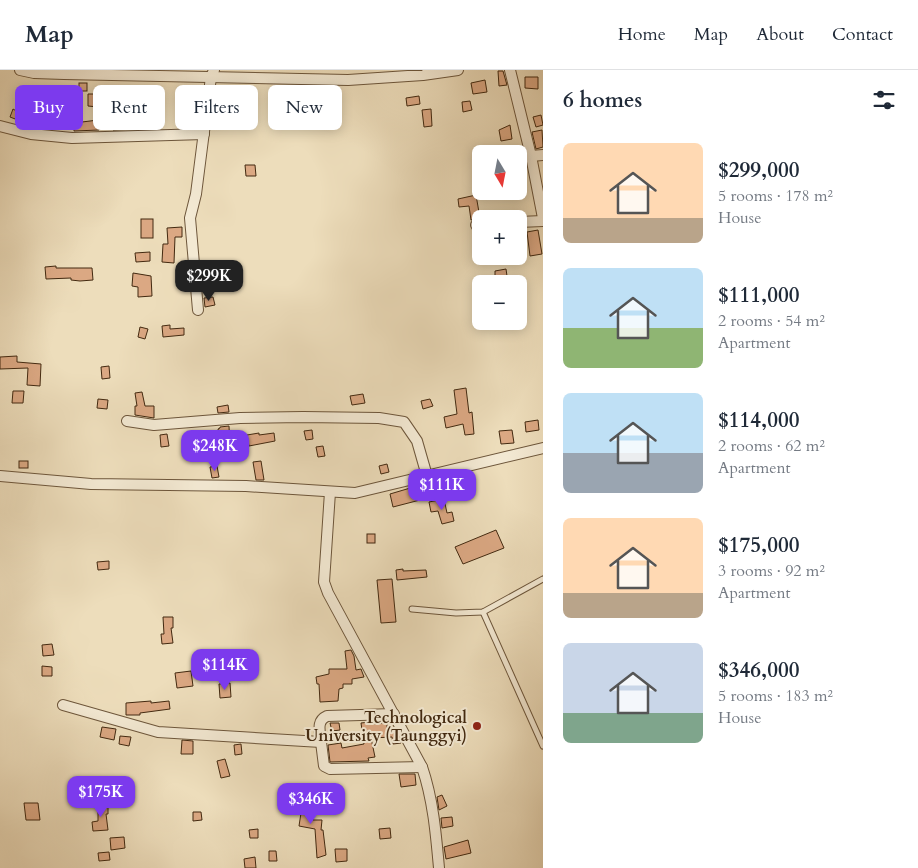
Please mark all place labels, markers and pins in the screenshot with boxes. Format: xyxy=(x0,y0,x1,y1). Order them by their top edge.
pin: $299K xyxy=(174,260,244,302)
pin: $248K xyxy=(180,430,250,472)
pin: $111K xyxy=(407,468,477,511)
pin: $114K xyxy=(190,648,260,691)
place label: Technological University (Taunggyi) xyxy=(305,707,467,747)
marker: Technological University (Taunggyi) xyxy=(471,720,483,732)
pin: $175K xyxy=(66,776,136,818)
pin: $346K xyxy=(276,782,346,825)

